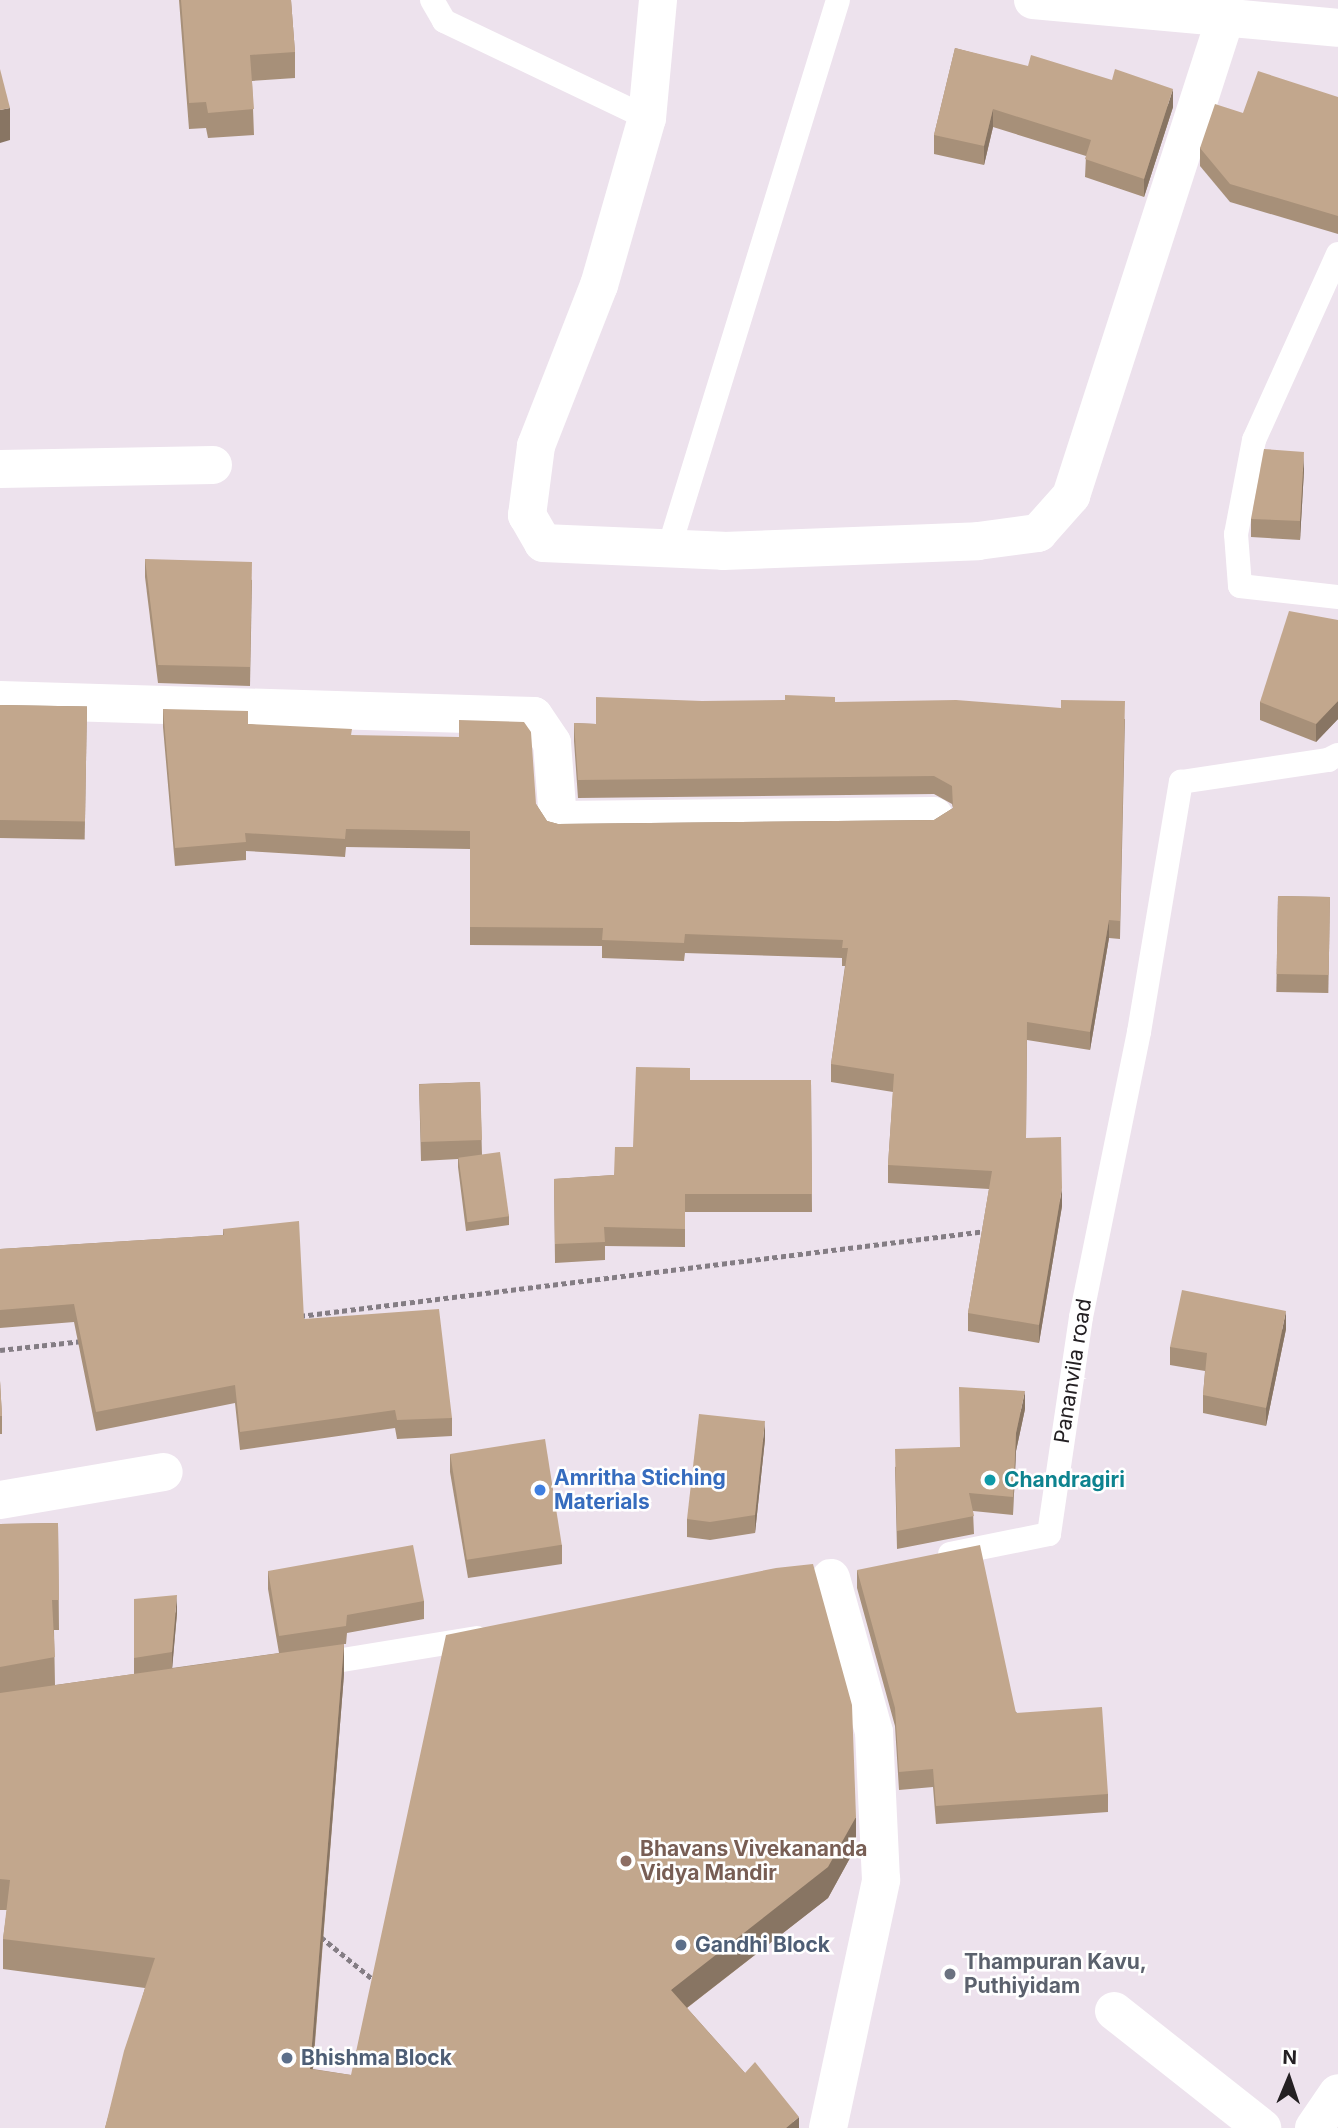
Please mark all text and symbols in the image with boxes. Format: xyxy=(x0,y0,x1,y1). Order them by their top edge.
street label: Pananvila road xyxy=(1049,1297,1097,1445)
place label: Amritha Stiching Materials xyxy=(554,1465,726,1515)
place label: Chandragiri xyxy=(1004,1467,1125,1493)
marker: Chandragiri xyxy=(982,1472,998,1488)
marker: Amritha Stiching Materials xyxy=(532,1482,548,1498)
place label: Bhavans Vivekananda Vidya Mandir xyxy=(640,1836,867,1886)
marker: Bhavans Vivekananda Vidya Mandir xyxy=(618,1853,634,1869)
place label: Gandhi Block xyxy=(695,1932,830,1958)
marker: Gandhi Block xyxy=(673,1937,689,1953)
place label: Thampuran Kavu, Puthiyidam xyxy=(964,1949,1147,1999)
marker: Thampuran Kavu, Puthiyidam xyxy=(942,1966,958,1982)
north arrow xyxy=(1254,2044,1324,2114)
place label: Bhishma Block xyxy=(301,2045,452,2071)
text: N xyxy=(1282,2046,1297,2069)
marker: Bhishma Block xyxy=(279,2050,295,2066)

